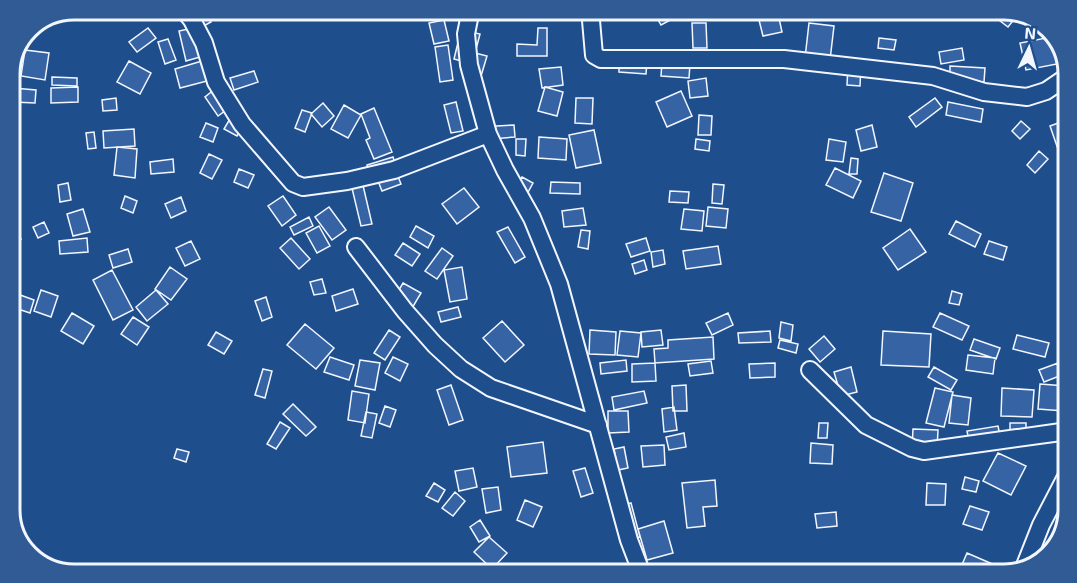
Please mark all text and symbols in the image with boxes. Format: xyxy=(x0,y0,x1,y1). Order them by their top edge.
north arrow xyxy=(999,18,1059,78)
text: N xyxy=(1024,23,1037,43)

